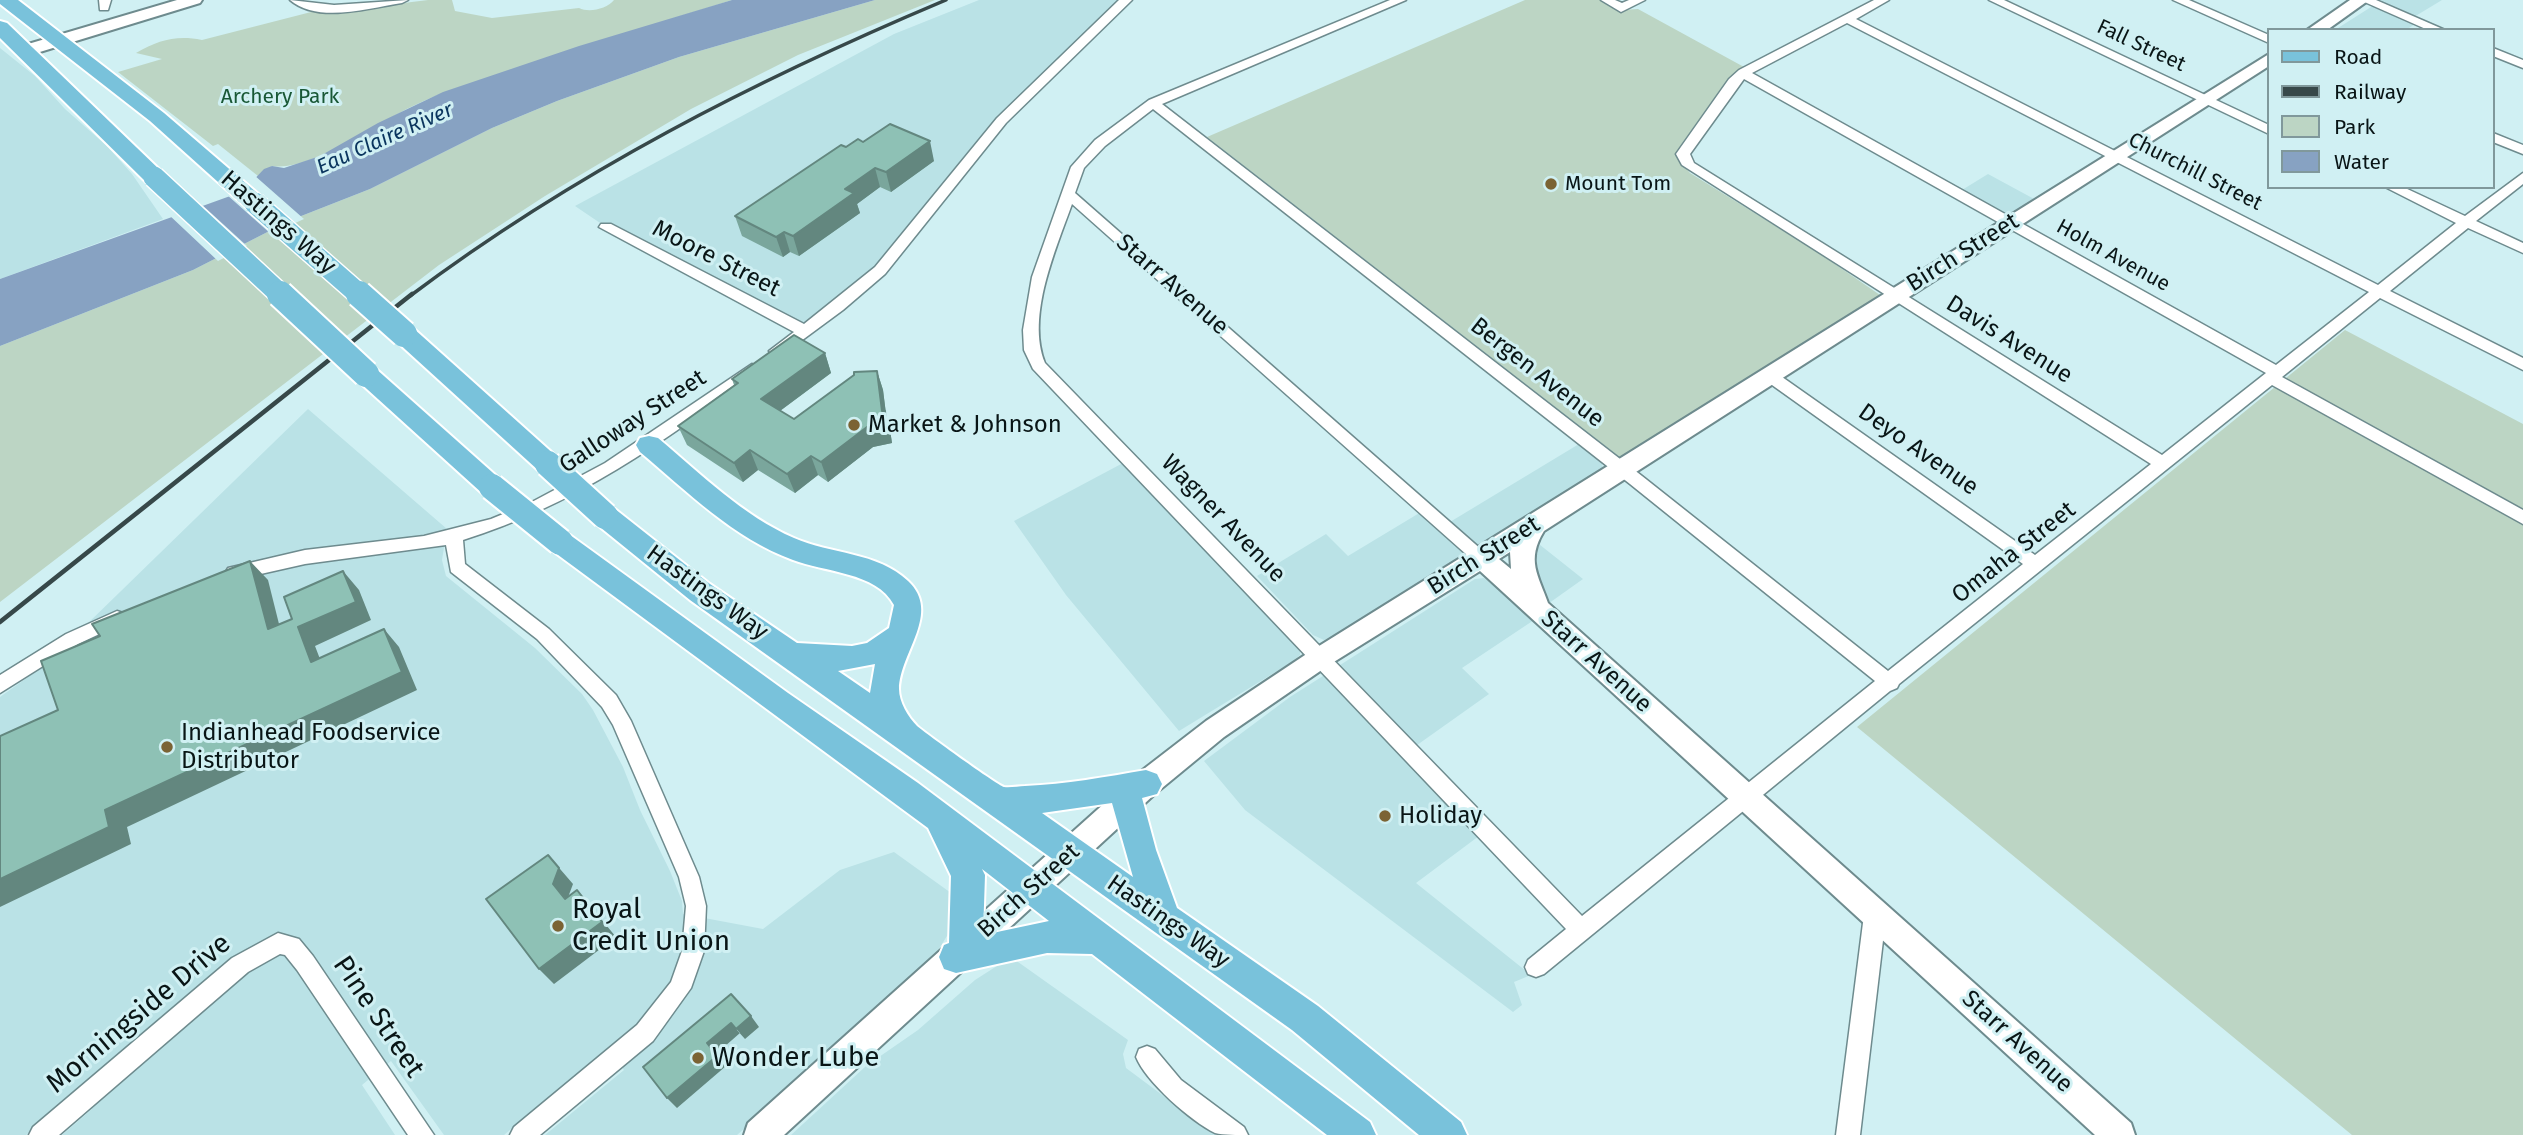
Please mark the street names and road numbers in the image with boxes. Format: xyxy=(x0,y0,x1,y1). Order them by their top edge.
street label: Fall Street xyxy=(2093,14,2189,78)
street label: Churchill Street xyxy=(2124,127,2266,217)
street label: Hastings Way xyxy=(214,165,342,281)
street label: Birch Street xyxy=(1902,207,2024,299)
street label: Moore Street xyxy=(647,214,785,304)
street label: Holm Avenue xyxy=(2052,214,2174,298)
street label: Starr Avenue xyxy=(1110,228,1234,342)
street label: Davis Avenue xyxy=(1940,290,2078,390)
street label: Bergen Avenue xyxy=(1464,312,1610,434)
street label: Galloway Street xyxy=(554,364,712,480)
street label: Deyo Avenue xyxy=(1852,398,1984,502)
street label: Wagner Avenue xyxy=(1155,449,1291,589)
street label: Omaha Street xyxy=(1946,496,2082,610)
street label: Birch Street xyxy=(1423,510,1545,602)
street label: Hastings Way xyxy=(641,539,773,647)
street label: Starr Avenue xyxy=(1535,605,1657,719)
street label: Birch Street xyxy=(972,838,1086,944)
street label: Hastings Way xyxy=(1101,869,1235,975)
street label: Morningside Drive xyxy=(40,927,238,1101)
street label: Pine Street xyxy=(325,950,431,1084)
street label: Starr Avenue xyxy=(1956,985,2078,1099)

